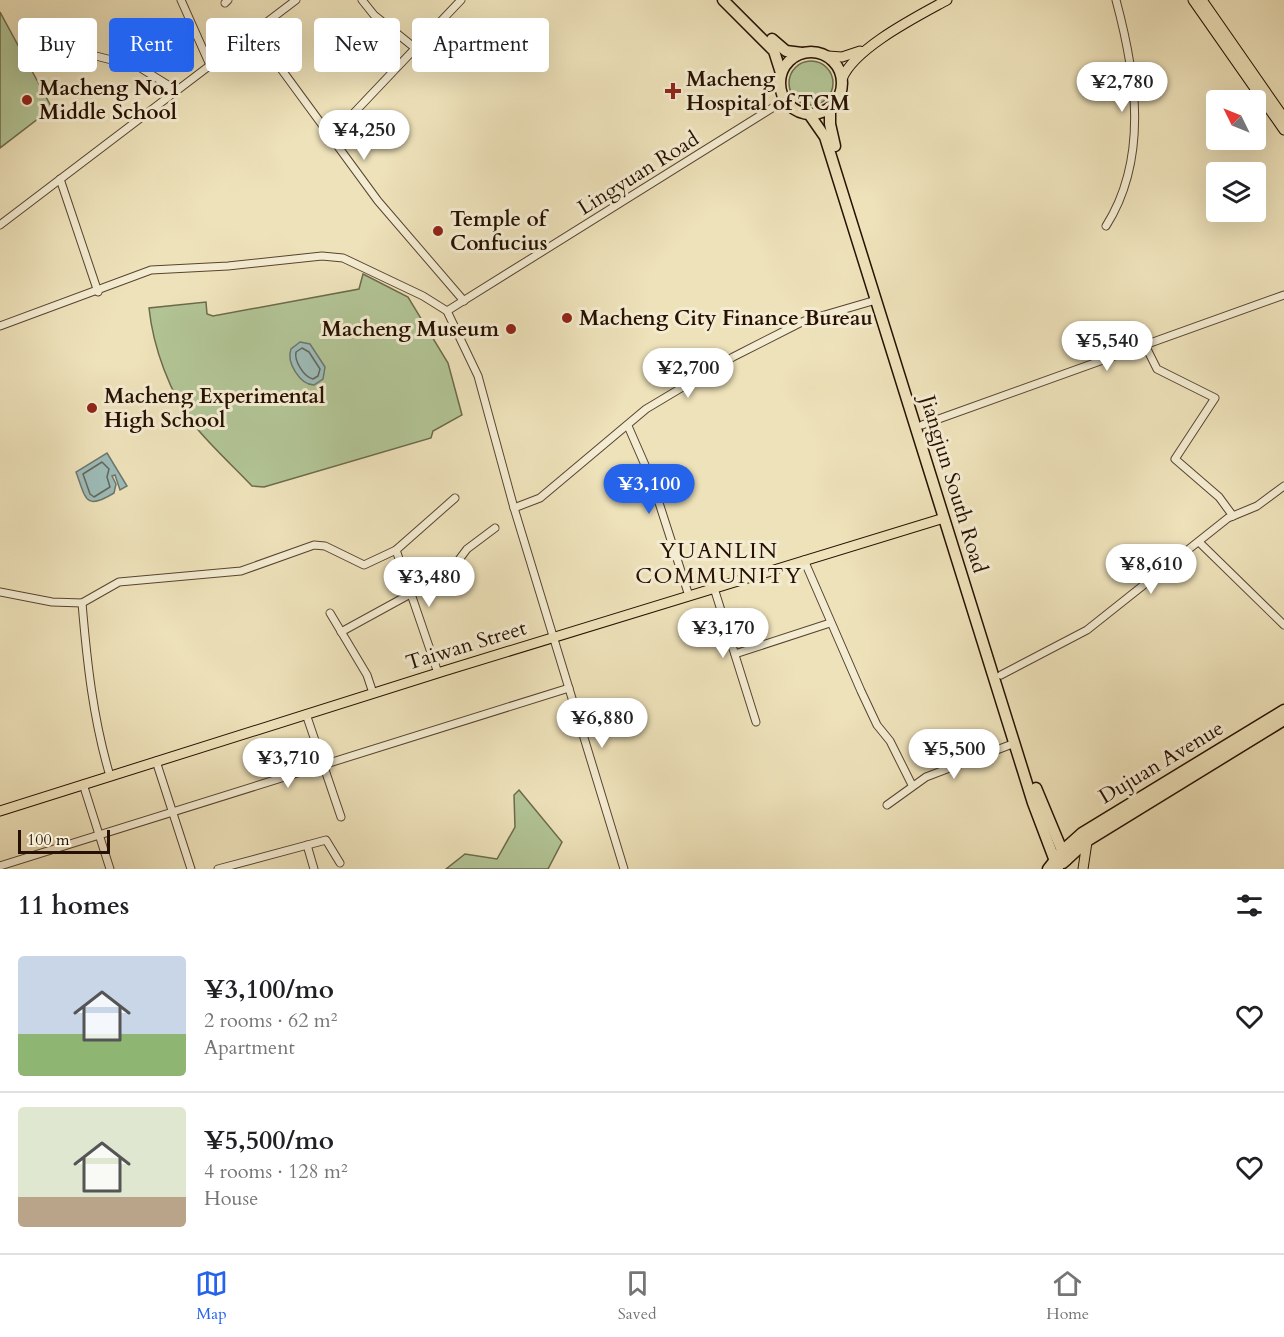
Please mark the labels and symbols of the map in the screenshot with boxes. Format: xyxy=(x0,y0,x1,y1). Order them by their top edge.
pin: ¥2,780 xyxy=(1073,62,1171,113)
place label: Macheng Hospital of TCM xyxy=(686,65,850,118)
place label: Macheng No.1 Middle School xyxy=(39,74,180,127)
marker: Macheng Hospital of TCM xyxy=(664,82,682,100)
north arrow xyxy=(1206,90,1266,150)
marker: Macheng No.1 Middle School xyxy=(20,93,34,107)
pin: ¥4,250 xyxy=(315,110,413,161)
street label: Lingyuan Road xyxy=(572,125,704,222)
place label: Temple of Confucius xyxy=(450,205,550,258)
marker: Temple of Confucius xyxy=(431,224,445,238)
place label: Macheng City Finance Bureau xyxy=(579,304,873,333)
marker: Macheng City Finance Bureau xyxy=(560,311,574,325)
place label: Macheng Museum xyxy=(322,315,500,344)
pin: ¥5,540 xyxy=(1058,321,1156,372)
marker: Macheng Museum xyxy=(504,322,518,336)
pin: ¥2,700 xyxy=(639,348,737,399)
place label: Macheng Experimental High School xyxy=(104,382,325,435)
street label: Jiangjun South Road xyxy=(912,389,994,576)
marker: Macheng Experimental High School xyxy=(85,401,99,415)
pin: ¥3,100 xyxy=(600,464,698,515)
district label: YUANLIN COMMUNITY xyxy=(635,536,803,591)
pin: ¥8,610 xyxy=(1102,544,1200,595)
pin: ¥3,480 xyxy=(380,557,478,608)
pin: ¥3,170 xyxy=(674,608,772,659)
street label: Taiwan Street xyxy=(402,613,530,678)
pin: ¥6,880 xyxy=(553,698,651,749)
street label: Dujuan Avenue xyxy=(1093,714,1229,811)
pin: ¥5,500 xyxy=(905,729,1003,780)
pin: ¥3,710 xyxy=(239,738,337,789)
scale bar xyxy=(18,827,110,854)

